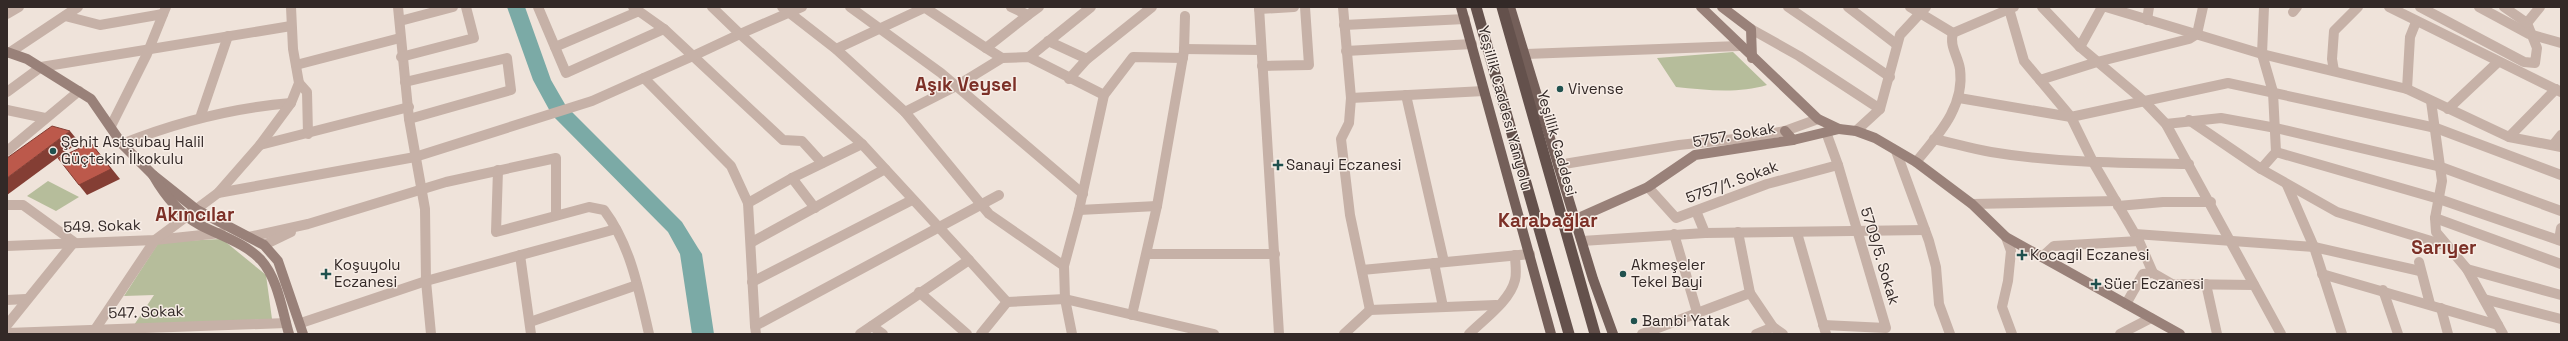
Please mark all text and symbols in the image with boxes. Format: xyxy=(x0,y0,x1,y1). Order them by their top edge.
street label: Yeşillik Caddesi Yanyolu xyxy=(1474,23,1537,192)
district label: Aşık Veysel xyxy=(915,72,1017,97)
place label: Vivense xyxy=(1568,79,1624,98)
marker: Vivense xyxy=(1555,84,1565,94)
street label: Yeşillik Caddesi xyxy=(1533,88,1582,198)
street label: 5757. Sokak xyxy=(1691,118,1777,151)
place label: Şehit Astsubay Halil Güçtekin İlkokulu xyxy=(61,132,204,168)
marker: Şehit Astsubay Halil Güçtekin İlkokulu xyxy=(48,146,58,156)
place label: Sanayi Eczanesi xyxy=(1286,155,1401,174)
street label: 5757/1. Sokak xyxy=(1683,156,1780,207)
marker: Sanayi Eczanesi xyxy=(1273,160,1283,170)
district label: Akıncılar xyxy=(155,202,235,227)
street label: 5709/5. Sokak xyxy=(1857,205,1904,307)
district label: Karabağlar xyxy=(1498,208,1598,233)
street label: 549. Sokak xyxy=(63,215,141,236)
district label: Sarıyer xyxy=(2411,235,2477,260)
place label: Kocagil Eczanesi xyxy=(2030,245,2150,264)
marker: Kocagil Eczanesi xyxy=(2017,250,2027,260)
place label: Koşuyolu Eczanesi xyxy=(334,255,401,291)
place label: Akmeşeler Tekel Bayi xyxy=(1631,255,1706,291)
marker: Koşuyolu Eczanesi xyxy=(321,269,331,279)
marker: Akmeşeler Tekel Bayi xyxy=(1618,269,1628,279)
place label: Süer Eczanesi xyxy=(2104,274,2204,293)
marker: Süer Eczanesi xyxy=(2091,279,2101,289)
street label: 547. Sokak xyxy=(108,301,184,322)
place label: Bambi Yatak xyxy=(1642,311,1730,330)
marker: Bambi Yatak xyxy=(1629,316,1639,326)

